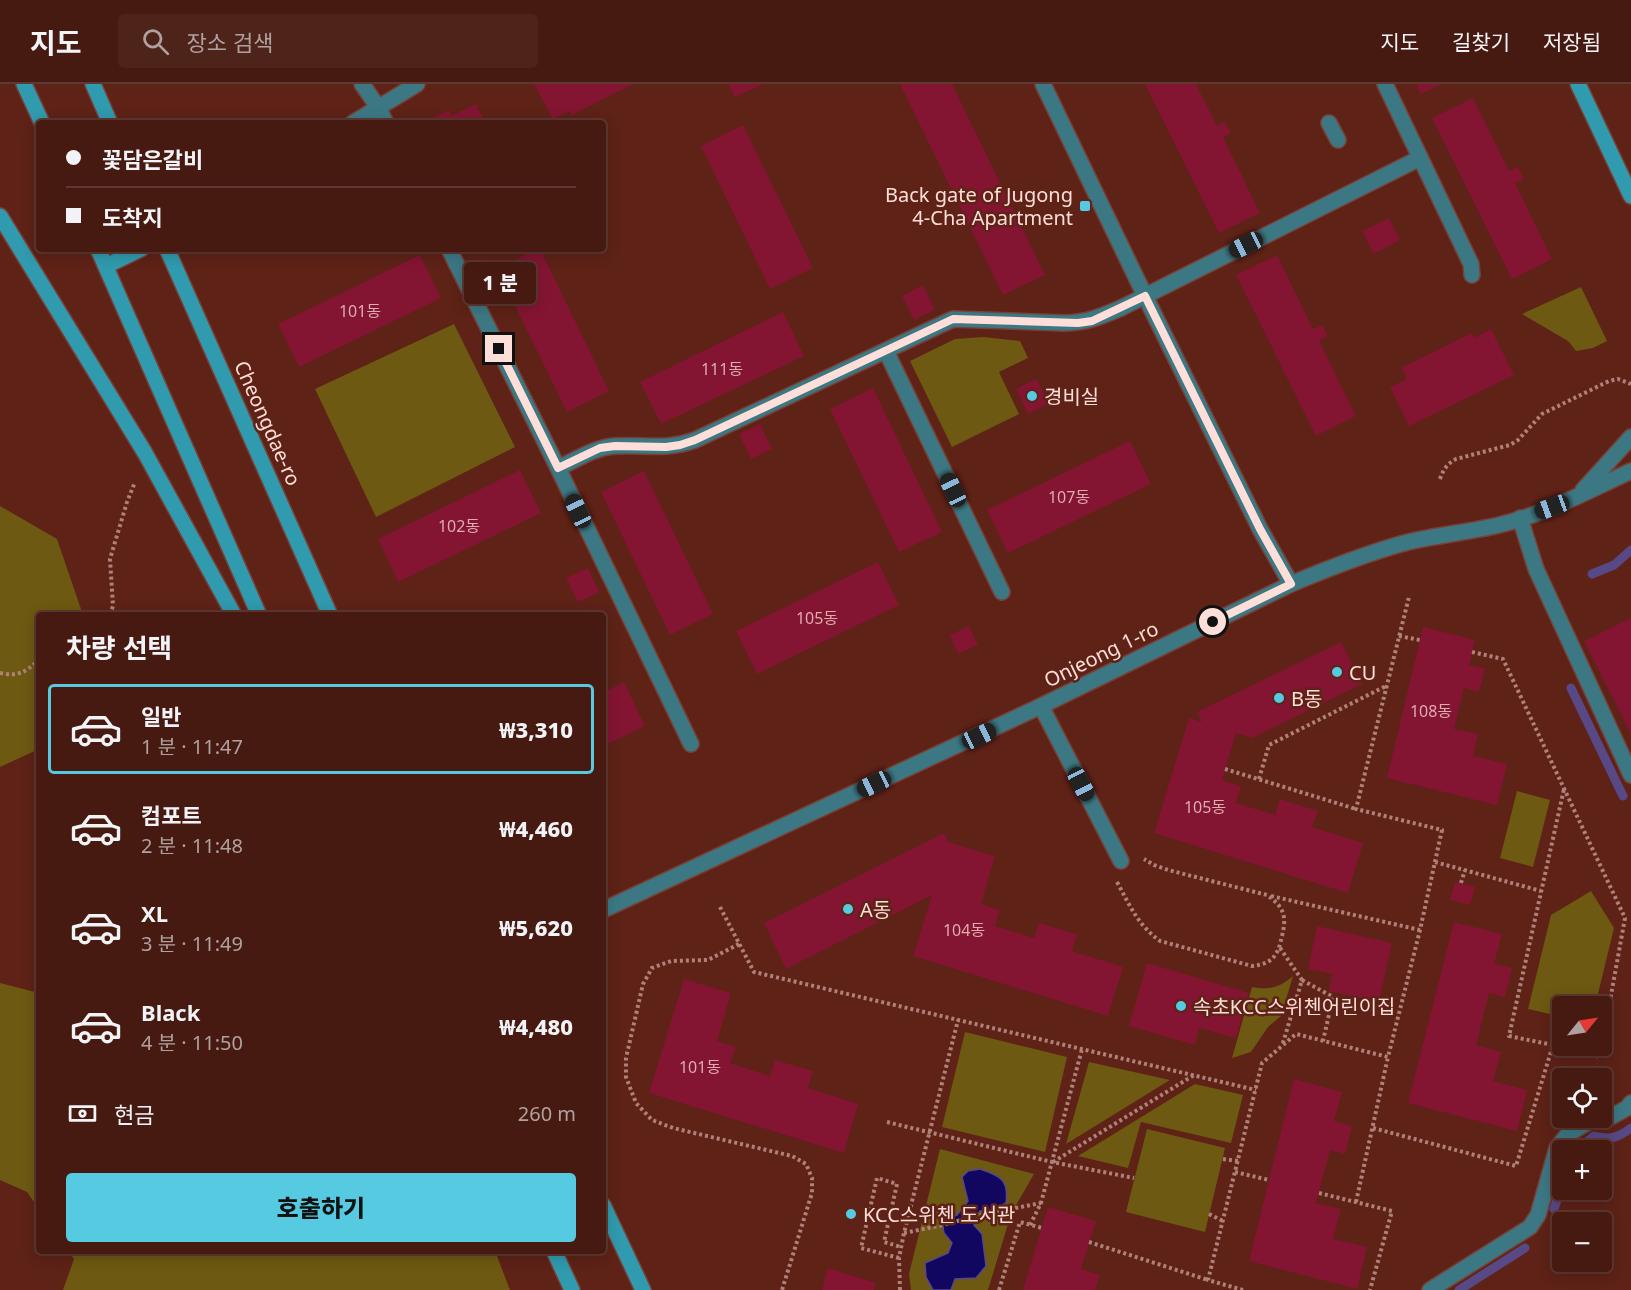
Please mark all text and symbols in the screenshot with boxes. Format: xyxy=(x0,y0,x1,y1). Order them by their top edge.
search box xyxy=(118,14,538,68)
text: 지도 xyxy=(30,23,82,61)
icon: search xyxy=(139,25,172,58)
text: 장소 검색 xyxy=(187,27,273,57)
text: 지도 xyxy=(1380,28,1419,56)
text: 길찾기 xyxy=(1452,28,1510,56)
text: 저장됨 xyxy=(1543,28,1601,56)
text: 꽃담은갈비 xyxy=(102,144,203,174)
place label: Back gate of Jugong 4-Cha Apartment xyxy=(885,181,1073,231)
marker: Back gate of Jugong 4-Cha Apartment xyxy=(1078,199,1092,213)
text: 도착지 xyxy=(102,202,163,232)
car xyxy=(1226,229,1266,261)
callout: 1 분 xyxy=(463,262,535,304)
text: 1 분 xyxy=(482,269,518,296)
house number: 101동 xyxy=(339,300,381,322)
route end xyxy=(485,335,512,362)
street label: Cheongdae-ro xyxy=(228,356,308,490)
house number: 111동 xyxy=(701,358,743,380)
place label: 경비실 xyxy=(1044,383,1099,410)
marker: 경비실 xyxy=(1025,389,1039,403)
car xyxy=(937,470,969,510)
house number: 107동 xyxy=(1048,486,1090,508)
car xyxy=(562,491,594,531)
car xyxy=(1532,492,1572,522)
house number: 102동 xyxy=(438,515,480,537)
house number: 105동 xyxy=(796,607,838,629)
route start xyxy=(1199,608,1226,635)
street label: Onjeong 1-ro xyxy=(1039,615,1163,693)
text: 차량 선택 xyxy=(66,629,172,666)
place label: CU xyxy=(1349,659,1376,686)
marker: CU xyxy=(1330,665,1344,679)
place label: B동 xyxy=(1291,685,1322,712)
marker: B동 xyxy=(1272,691,1286,705)
house number: 108동 xyxy=(1410,700,1452,722)
text: 일반 xyxy=(141,701,181,731)
icon: car xyxy=(69,702,123,756)
text: ₩3,310 xyxy=(499,714,573,744)
car xyxy=(959,720,999,752)
text: 1 분 · 11:47 xyxy=(141,733,243,760)
car xyxy=(1065,764,1097,804)
car xyxy=(854,768,894,800)
house number: 105동 xyxy=(1184,796,1226,818)
text: 컴포트 xyxy=(141,800,202,830)
icon: car xyxy=(69,801,123,855)
text: ₩4,460 xyxy=(499,813,573,843)
text: 2 분 · 11:48 xyxy=(141,832,243,859)
place label: A동 xyxy=(860,896,891,923)
text: XL xyxy=(141,898,168,928)
icon: car xyxy=(69,900,123,954)
marker: A동 xyxy=(841,902,855,916)
text: ₩5,620 xyxy=(499,912,573,942)
house number: 104동 xyxy=(943,919,985,941)
text: 3 분 · 11:49 xyxy=(141,930,243,957)
place label: 속초KCC스위첸어린이집 xyxy=(1193,993,1395,1020)
north arrow xyxy=(1552,996,1612,1056)
map controls xyxy=(1552,996,1612,1272)
text: Black xyxy=(141,997,200,1027)
icon: car xyxy=(69,999,123,1053)
marker: 속초KCC스위첸어린이집 xyxy=(1174,999,1188,1013)
text: ₩4,480 xyxy=(499,1011,573,1041)
text: 4 분 · 11:50 xyxy=(141,1029,243,1056)
house number: 101동 xyxy=(679,1056,721,1078)
button: locate xyxy=(1552,1068,1612,1128)
icon: cash xyxy=(66,1097,99,1130)
text: 현금 xyxy=(114,1099,154,1129)
text: 260 m xyxy=(518,1100,576,1127)
button: + xyxy=(1552,1140,1612,1200)
button: 호출하기 xyxy=(66,1173,576,1242)
place label: KCC스위첸 도서관 xyxy=(863,1201,1015,1228)
marker: KCC스위첸 도서관 xyxy=(844,1207,858,1221)
button: − xyxy=(1552,1212,1612,1272)

